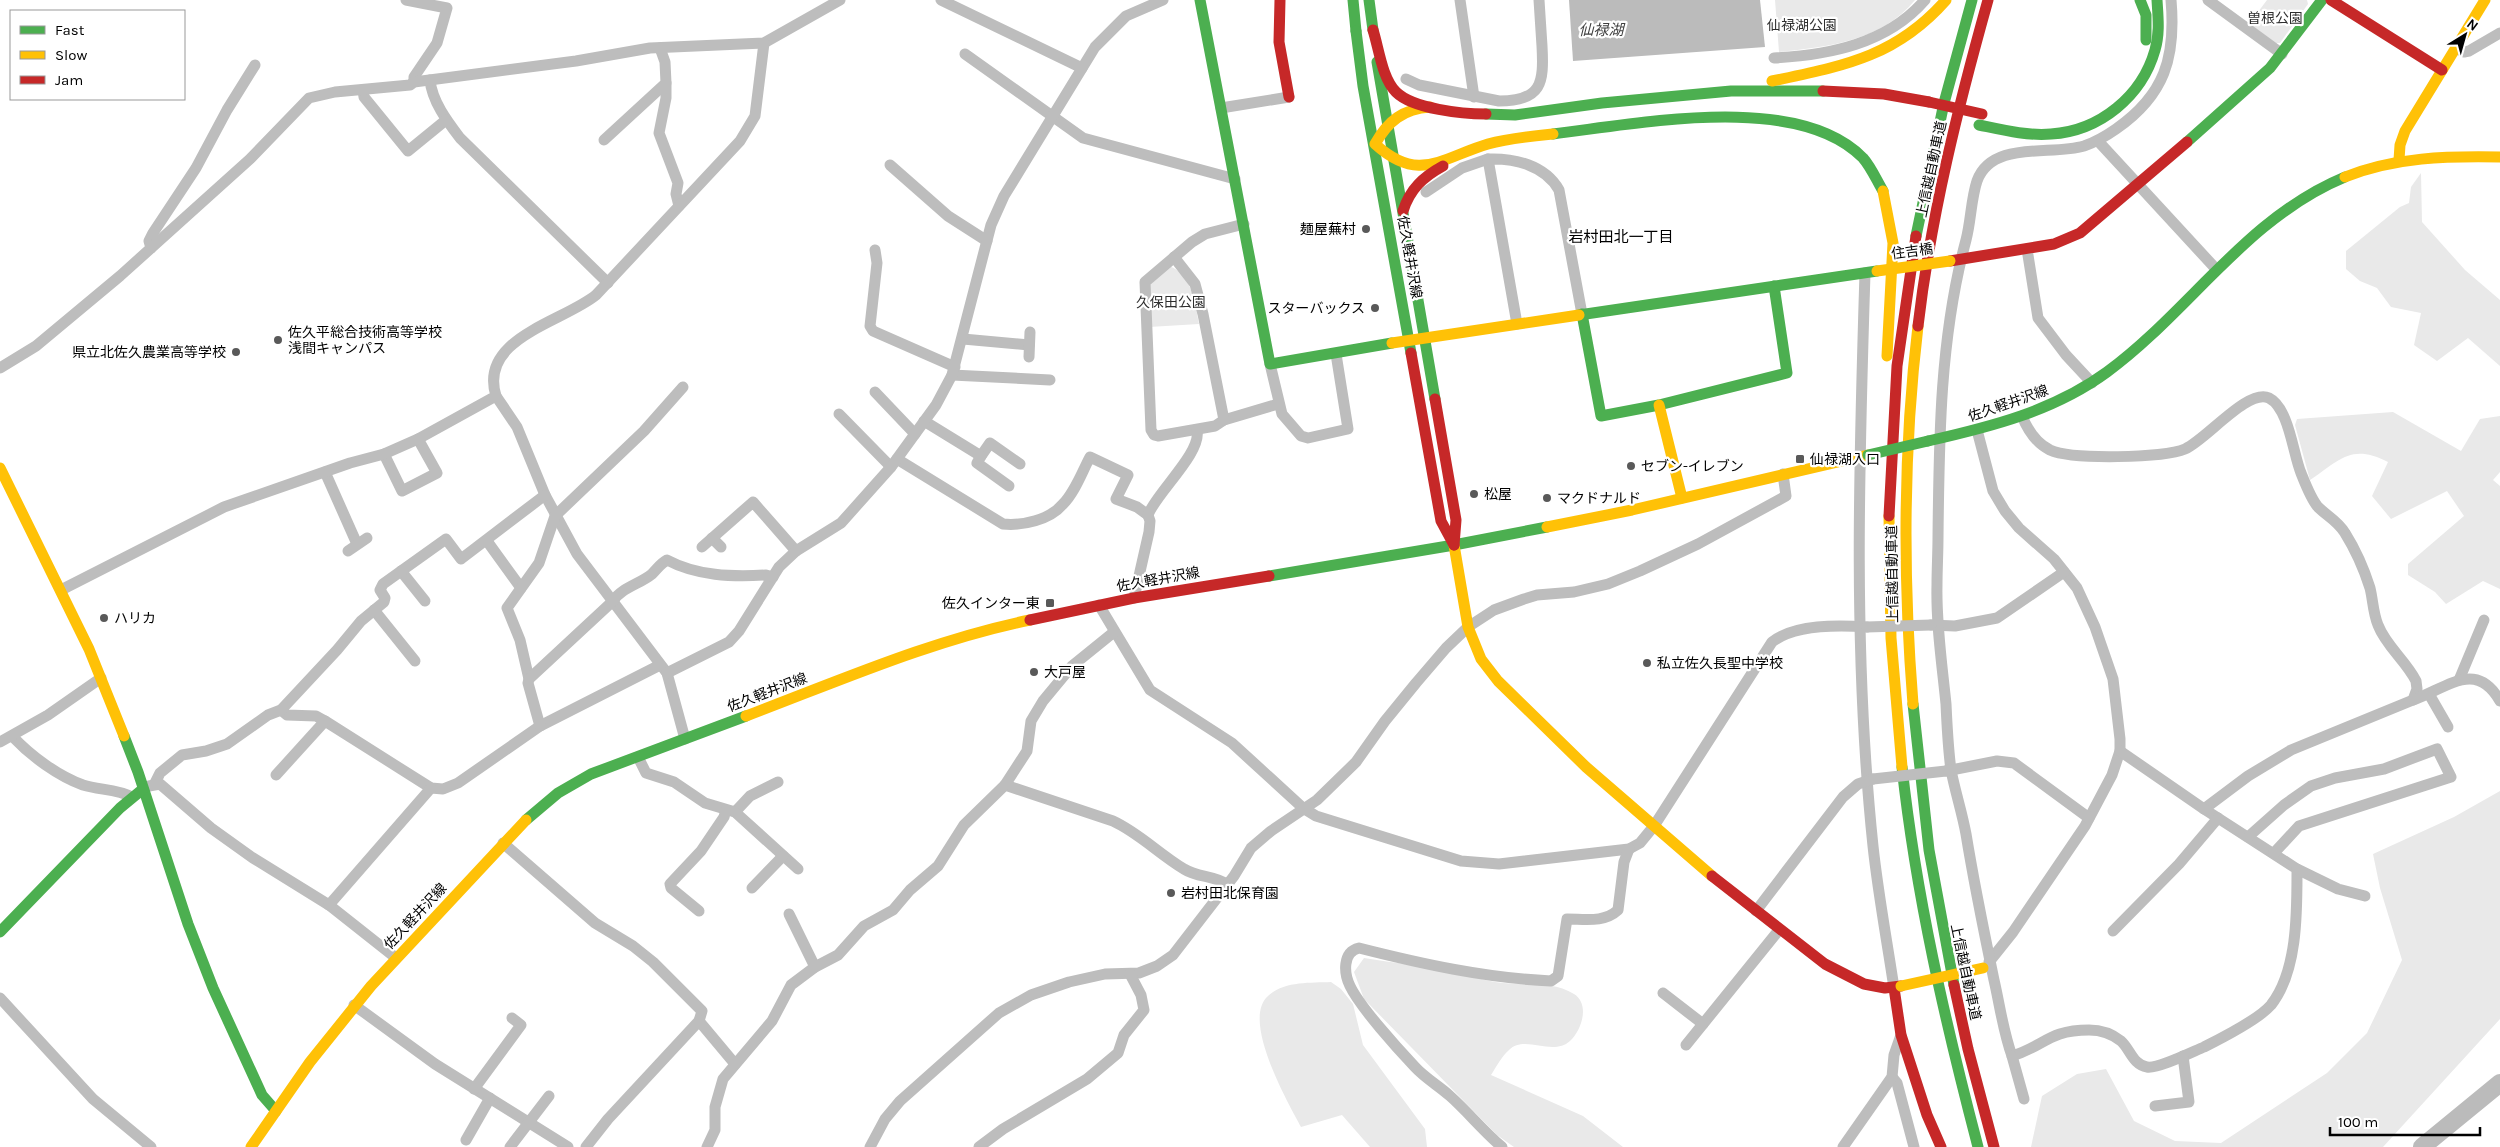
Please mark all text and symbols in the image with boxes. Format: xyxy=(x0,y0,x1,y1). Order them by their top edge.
legend xyxy=(10,10,185,100)
park label: 曽根公園 xyxy=(2247,10,2303,27)
north arrow xyxy=(2440,10,2490,60)
text: N xyxy=(2463,15,2482,35)
park label: 仙禄湖公園 xyxy=(1767,17,1837,34)
text: Fast xyxy=(55,21,85,39)
water label: 仙禄湖 xyxy=(1578,21,1625,39)
text: Slow xyxy=(55,46,87,64)
text: Jam xyxy=(55,71,83,89)
street label: 上信越自動車道 xyxy=(1913,119,1950,219)
street label: 佐久軽井沢線 xyxy=(1394,214,1425,300)
place label: 麺屋蕪村 xyxy=(1300,221,1356,238)
marker: 麺屋蕪村 xyxy=(1360,223,1372,235)
district label: 岩村田北一丁目 xyxy=(1568,228,1674,246)
street label: 住吉橋 xyxy=(1890,240,1934,263)
park label: 久保田公園 xyxy=(1136,294,1206,311)
place label: スターバックス xyxy=(1268,300,1365,317)
marker: スターバックス xyxy=(1369,302,1381,314)
place label: 佐久平総合技術高等学校 浅間キャンパス xyxy=(288,324,442,357)
marker: 佐久平総合技術高等学校 浅間キャンパス xyxy=(272,334,284,346)
place label: 県立北佐久農業高等学校 xyxy=(72,344,226,361)
marker: 県立北佐久農業高等学校 xyxy=(230,346,242,358)
street label: 佐久軽井沢線 xyxy=(1966,382,2051,425)
place label: 仙禄湖入口 xyxy=(1810,451,1880,468)
marker: 仙禄湖入口 xyxy=(1794,453,1806,465)
place label: セブン-イレブン xyxy=(1641,458,1744,475)
marker: セブン-イレブン xyxy=(1625,460,1637,472)
place label: 松屋 xyxy=(1484,486,1512,503)
marker: 松屋 xyxy=(1468,488,1480,500)
place label: マクドナルド xyxy=(1557,490,1641,507)
marker: マクドナルド xyxy=(1541,492,1553,504)
street label: 上信越自動車道 xyxy=(1883,525,1902,623)
street label: 佐久軽井沢線 xyxy=(1115,564,1201,595)
place label: 佐久インター東 xyxy=(942,595,1040,612)
marker: 佐久インター東 xyxy=(1044,597,1056,609)
place label: ハリカ xyxy=(114,610,156,627)
marker: ハリカ xyxy=(98,612,110,624)
place label: 私立佐久長聖中学校 xyxy=(1657,655,1783,672)
marker: 私立佐久長聖中学校 xyxy=(1641,657,1653,669)
place label: 大戸屋 xyxy=(1044,664,1086,681)
marker: 大戸屋 xyxy=(1028,666,1040,678)
street label: 佐久軽井沢線 xyxy=(725,669,809,715)
street label: 佐久軽井沢線 xyxy=(381,880,450,953)
place label: 岩村田北保育園 xyxy=(1181,885,1279,902)
marker: 岩村田北保育園 xyxy=(1165,887,1177,899)
street label: 上信越自動車道 xyxy=(1947,922,1984,1022)
scale bar xyxy=(2330,1104,2480,1136)
text: 100 m xyxy=(2338,1113,2378,1131)

